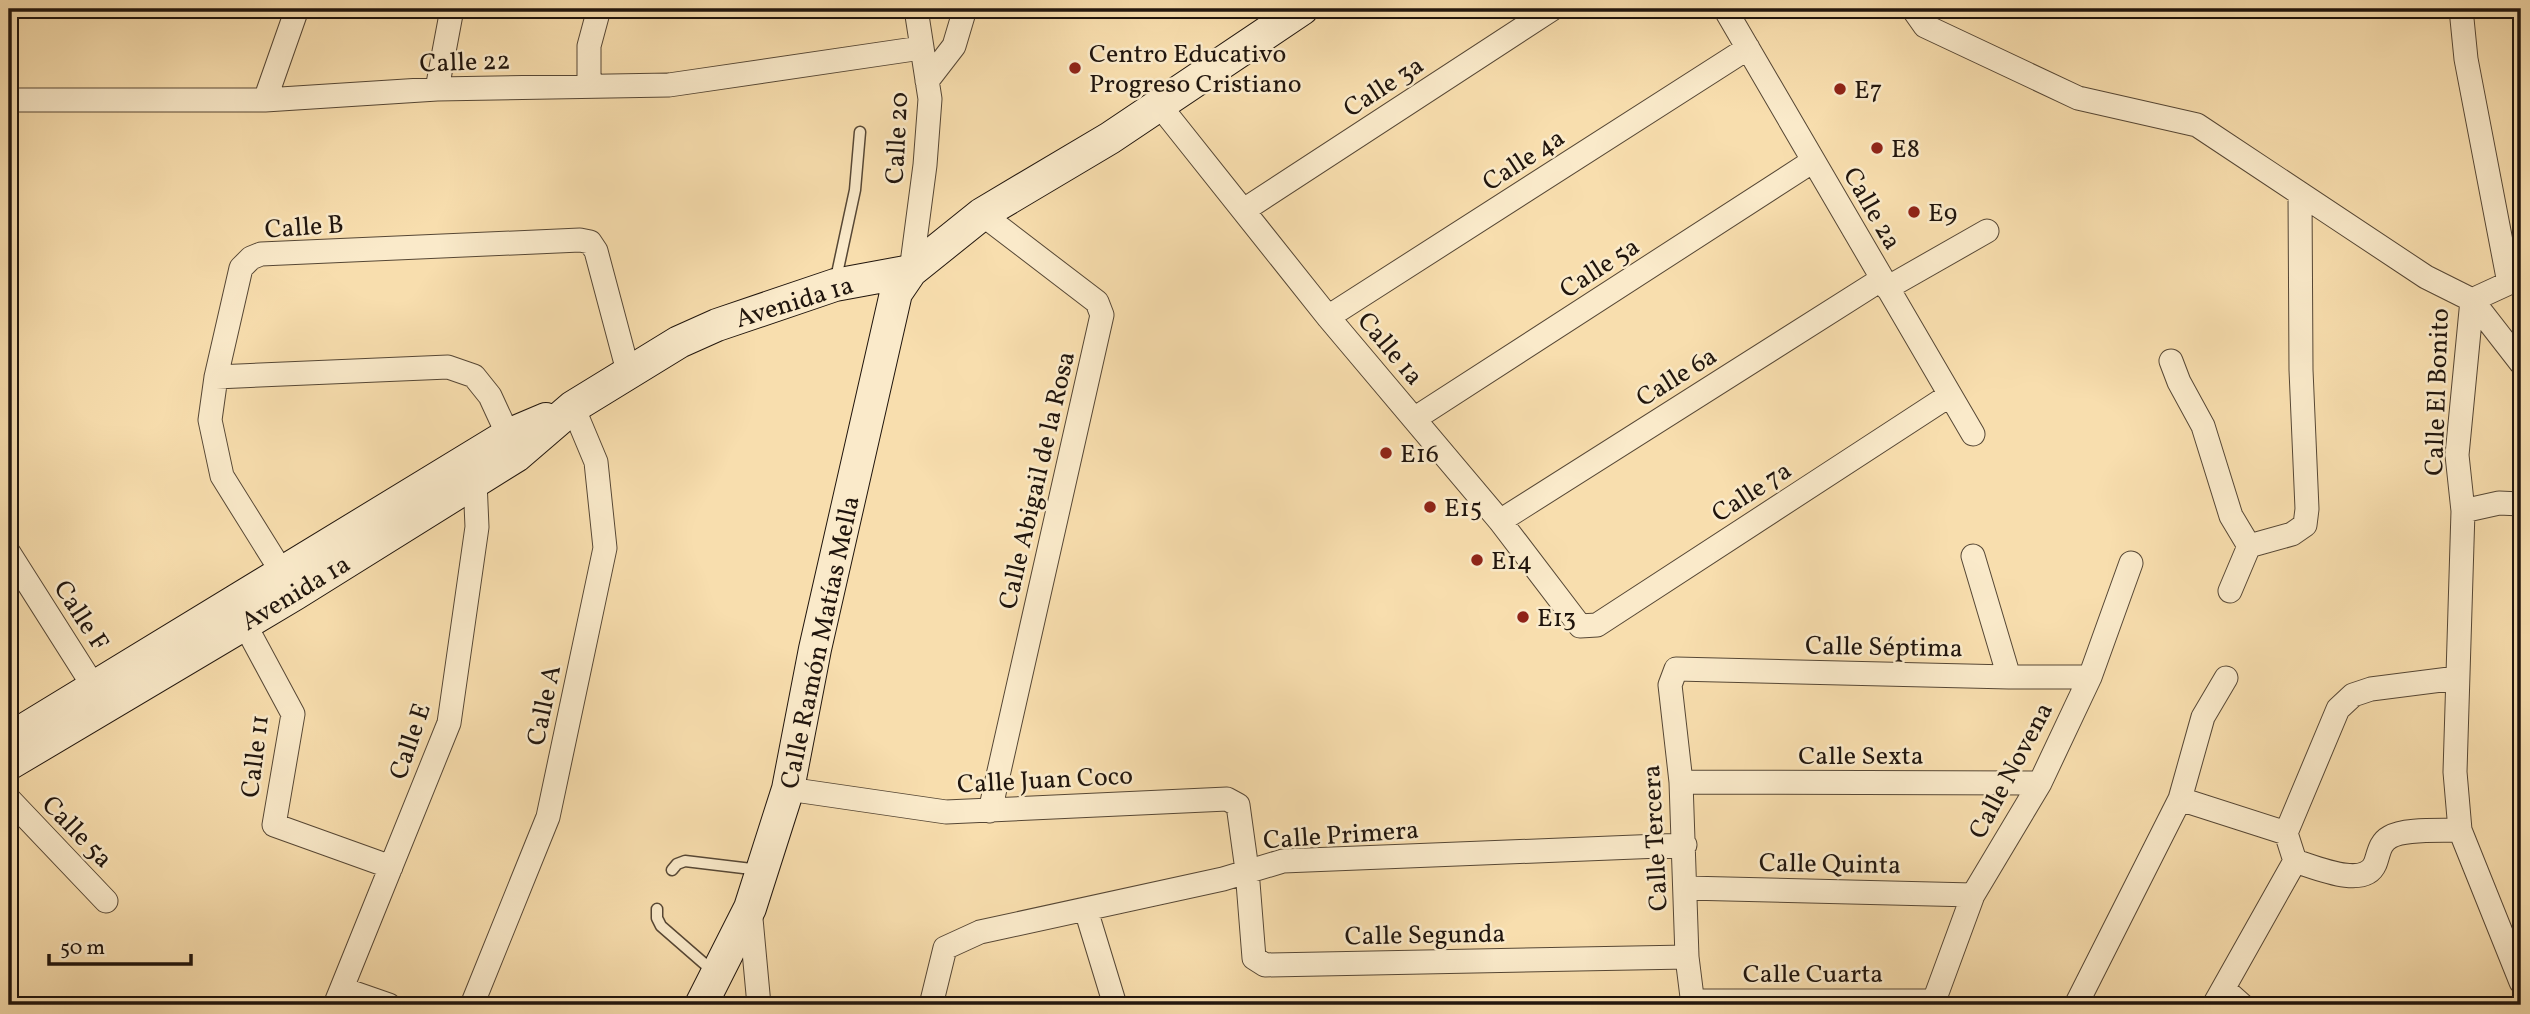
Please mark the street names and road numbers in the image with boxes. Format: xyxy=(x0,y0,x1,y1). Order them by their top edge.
street label: Calle 22 xyxy=(419,43,511,83)
street label: Calle 3a xyxy=(1337,48,1431,127)
street label: Calle 20 xyxy=(878,91,918,185)
street label: Calle 4a xyxy=(1476,121,1572,201)
street label: Calle 2a xyxy=(1833,161,1909,257)
street label: Calle B xyxy=(263,207,345,249)
street label: Calle 5a xyxy=(1553,229,1647,308)
street label: Avenida 1a xyxy=(731,268,858,338)
street label: Calle 1a xyxy=(1348,305,1431,394)
street label: Calle El Bonito xyxy=(2417,308,2459,476)
street label: Calle 6a xyxy=(1630,339,1724,417)
street label: Calle Abigail de la Rosa xyxy=(991,348,1085,613)
street label: Calle 7a xyxy=(1705,453,1799,532)
street label: Calle Ramón Matías Mella xyxy=(772,493,870,792)
street label: Avenida 1a xyxy=(235,547,357,640)
street label: Calle F xyxy=(44,574,117,658)
street label: Calle Séptima xyxy=(1805,629,1963,667)
street label: Calle A xyxy=(519,662,571,749)
street label: Calle Novena xyxy=(1961,696,2063,846)
street label: Calle E xyxy=(381,699,441,785)
street label: Calle 11 xyxy=(233,713,279,800)
street label: Calle Sexta xyxy=(1798,739,1924,775)
street label: Calle Juan Coco xyxy=(956,758,1134,804)
street label: Calle Tercera xyxy=(1634,764,1678,912)
street label: Calle 5a xyxy=(33,788,120,877)
street label: Calle Primera xyxy=(1262,813,1420,859)
street label: Calle Quinta xyxy=(1759,846,1901,884)
street label: Calle Segunda xyxy=(1344,917,1506,955)
street label: Calle Cuarta xyxy=(1743,957,1883,993)

